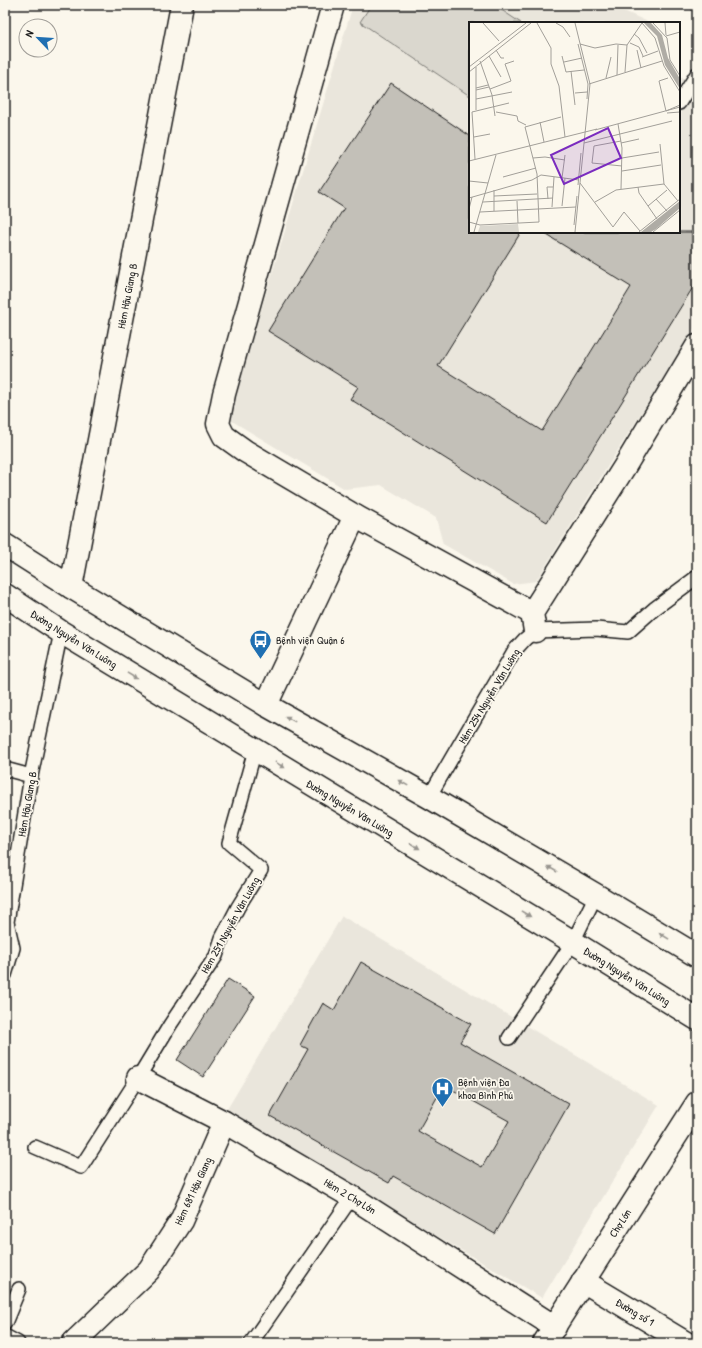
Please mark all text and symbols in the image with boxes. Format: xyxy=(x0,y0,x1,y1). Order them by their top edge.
north arrow xyxy=(18,18,58,58)
inset map xyxy=(469,22,680,233)
text: N xyxy=(21,28,37,39)
street label: Hẻm Hậu Giang B xyxy=(114,262,140,330)
street label: Đường Nguyễn Văn Luông xyxy=(28,607,120,671)
bus stop icon: Bệnh viện Quận 6 xyxy=(247,627,273,660)
place label: Bệnh viện Quận 6 xyxy=(276,633,345,647)
street label: Hẻm 254 Nguyễn Văn Luông xyxy=(455,646,523,746)
one-way arrow xyxy=(126,672,138,679)
one-way arrow xyxy=(284,715,296,722)
one-way arrow xyxy=(274,761,286,768)
street label: Hẻm Hậu Giang B xyxy=(14,770,40,838)
street label: Đường Nguyễn Văn Luông xyxy=(304,776,396,840)
one-way arrow xyxy=(397,779,409,786)
one-way arrow xyxy=(409,843,421,850)
one-way arrow xyxy=(546,865,558,872)
street label: Hẻm 251 Nguyễn Văn Luông xyxy=(198,874,262,976)
one-way arrow xyxy=(520,910,532,917)
one-way arrow xyxy=(658,932,670,939)
street label: Đường Nguyễn Văn Luông xyxy=(581,944,673,1008)
hospital icon: Bệnh viện Đa khoa Bình Phú xyxy=(430,1075,456,1108)
place label: Bệnh viện Đa khoa Bình Phú xyxy=(458,1075,514,1102)
street label: Hẻm 681 Hậu Giang xyxy=(171,1155,215,1227)
street label: Hẻm 2 Chợ Lớn xyxy=(321,1175,379,1217)
street label: Chợ Lớn xyxy=(606,1206,634,1240)
street label: Đường số 1 xyxy=(613,1295,657,1329)

